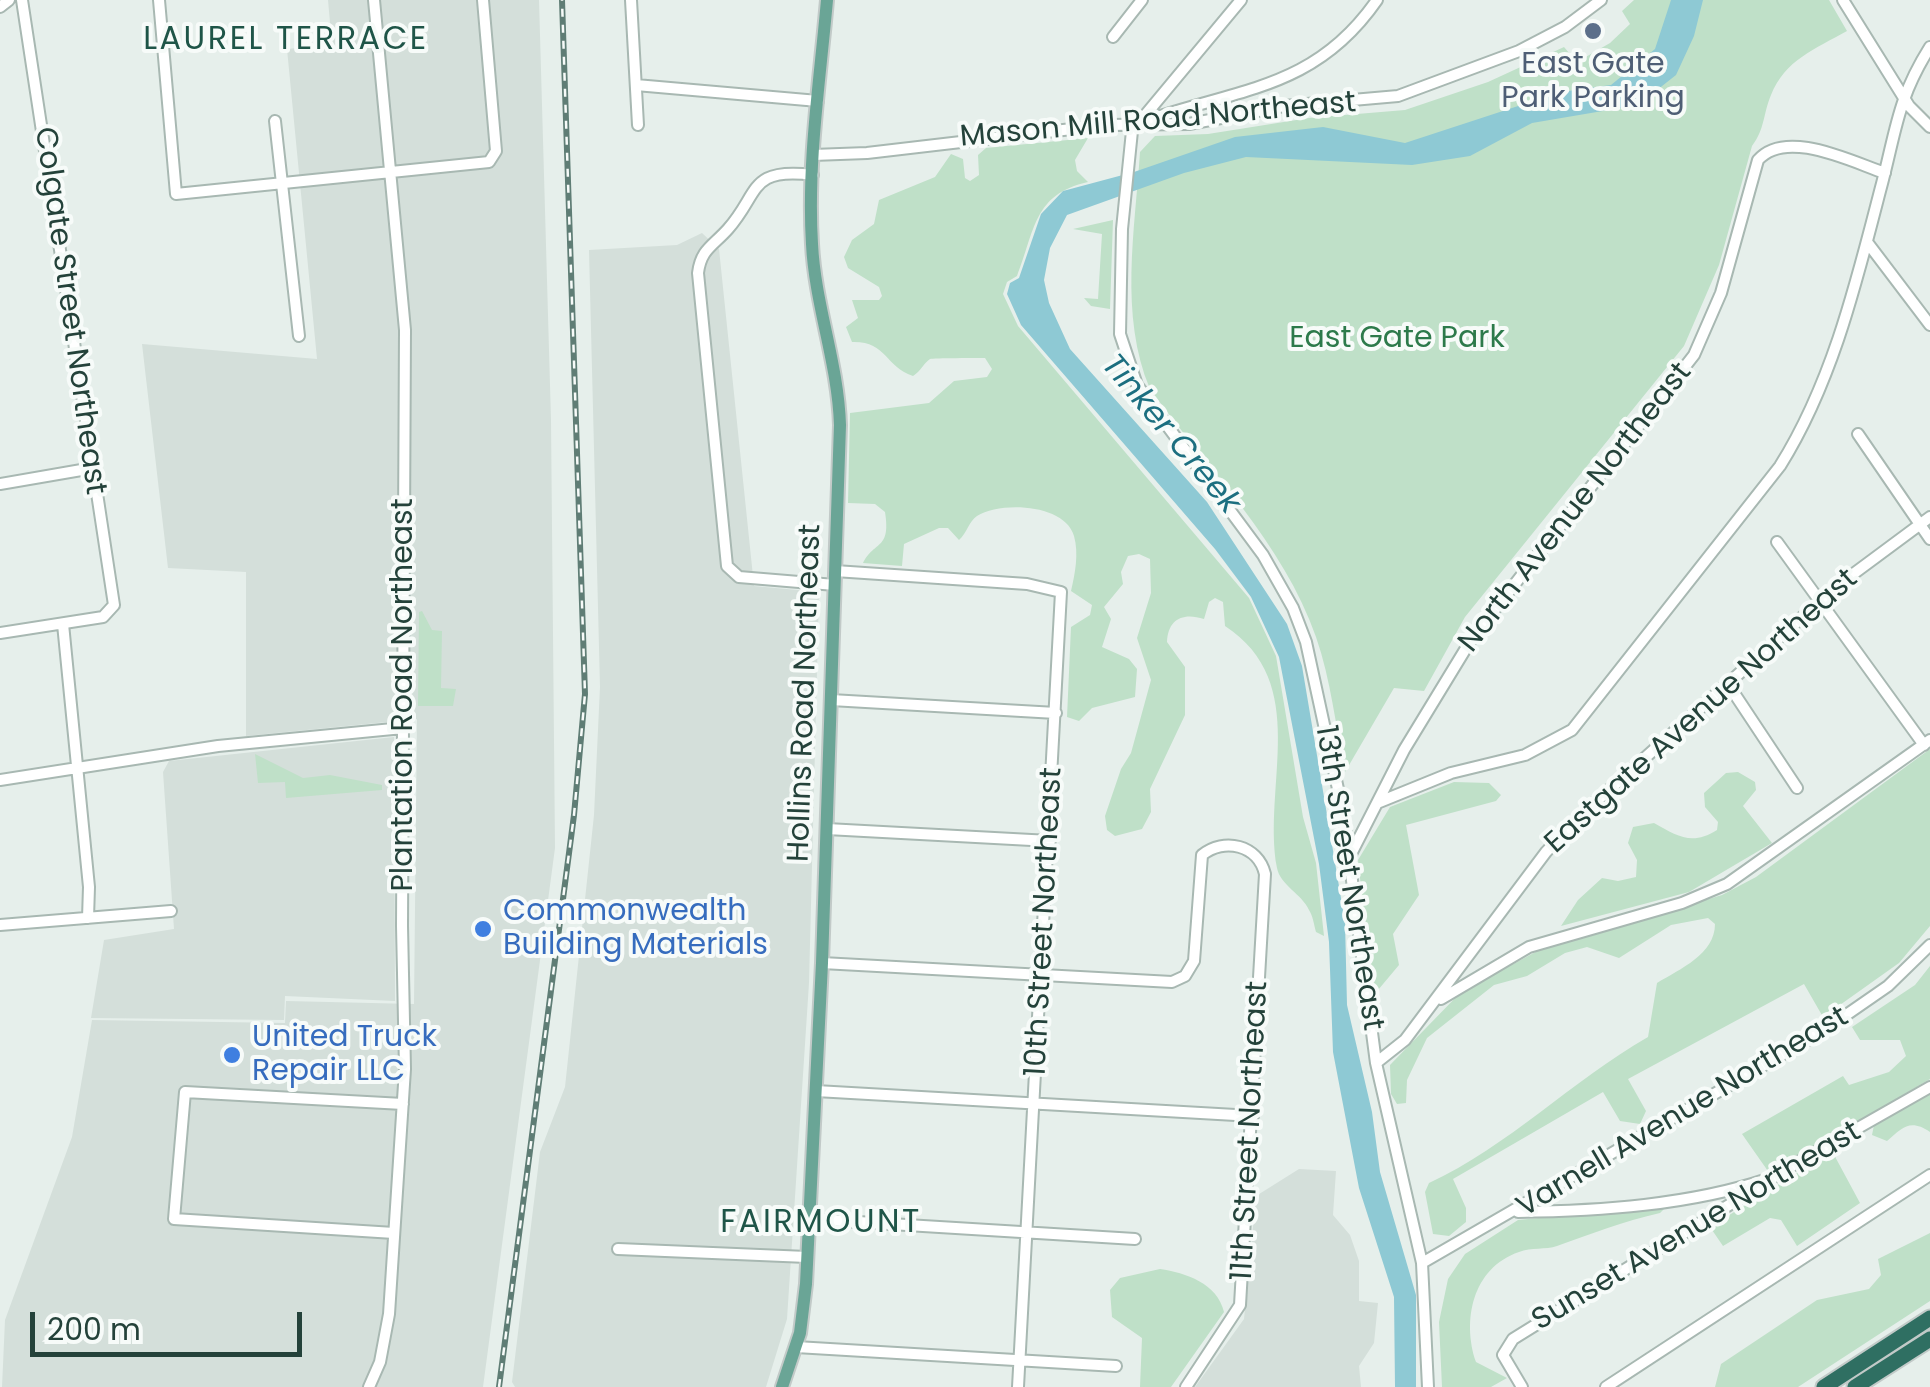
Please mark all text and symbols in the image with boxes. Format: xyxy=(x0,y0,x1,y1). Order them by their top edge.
marker: East Gate Park Parking xyxy=(1582,20,1604,42)
district label: LAUREL TERRACE xyxy=(143,22,429,60)
place label: East Gate Park Parking xyxy=(1501,47,1685,118)
street label: Mason Mill Road Northeast xyxy=(959,86,1357,156)
street label: Colgate Street Northeast xyxy=(25,125,113,497)
park label: East Gate Park xyxy=(1289,321,1505,357)
water label: Tinker Creek xyxy=(1092,347,1248,523)
street label: North Avenue Northeast xyxy=(1452,356,1700,660)
street label: Plantation Road Northeast xyxy=(386,498,422,892)
street label: Hollins Road Northeast xyxy=(782,523,830,863)
street label: Eastgate Avenue Northeast xyxy=(1538,562,1866,862)
street label: 13th Street Northeast xyxy=(1306,723,1390,1033)
street label: 10th Street Northeast xyxy=(1019,767,1071,1077)
place label: Commonwealth Building Materials xyxy=(503,894,768,964)
marker: Commonwealth Building Materials xyxy=(472,918,494,940)
street label: 11th Street Northeast xyxy=(1225,980,1277,1282)
street label: Varnell Avenue Northeast xyxy=(1511,1000,1855,1226)
place label: United Truck Repair LLC xyxy=(252,1020,437,1090)
marker: United Truck Repair LLC xyxy=(221,1044,243,1066)
street label: Sunset Avenue Northeast xyxy=(1526,1115,1868,1339)
district label: FAIRMOUNT xyxy=(720,1205,922,1243)
scale bar xyxy=(35,1292,308,1354)
text: 200 m xyxy=(47,1308,141,1351)

